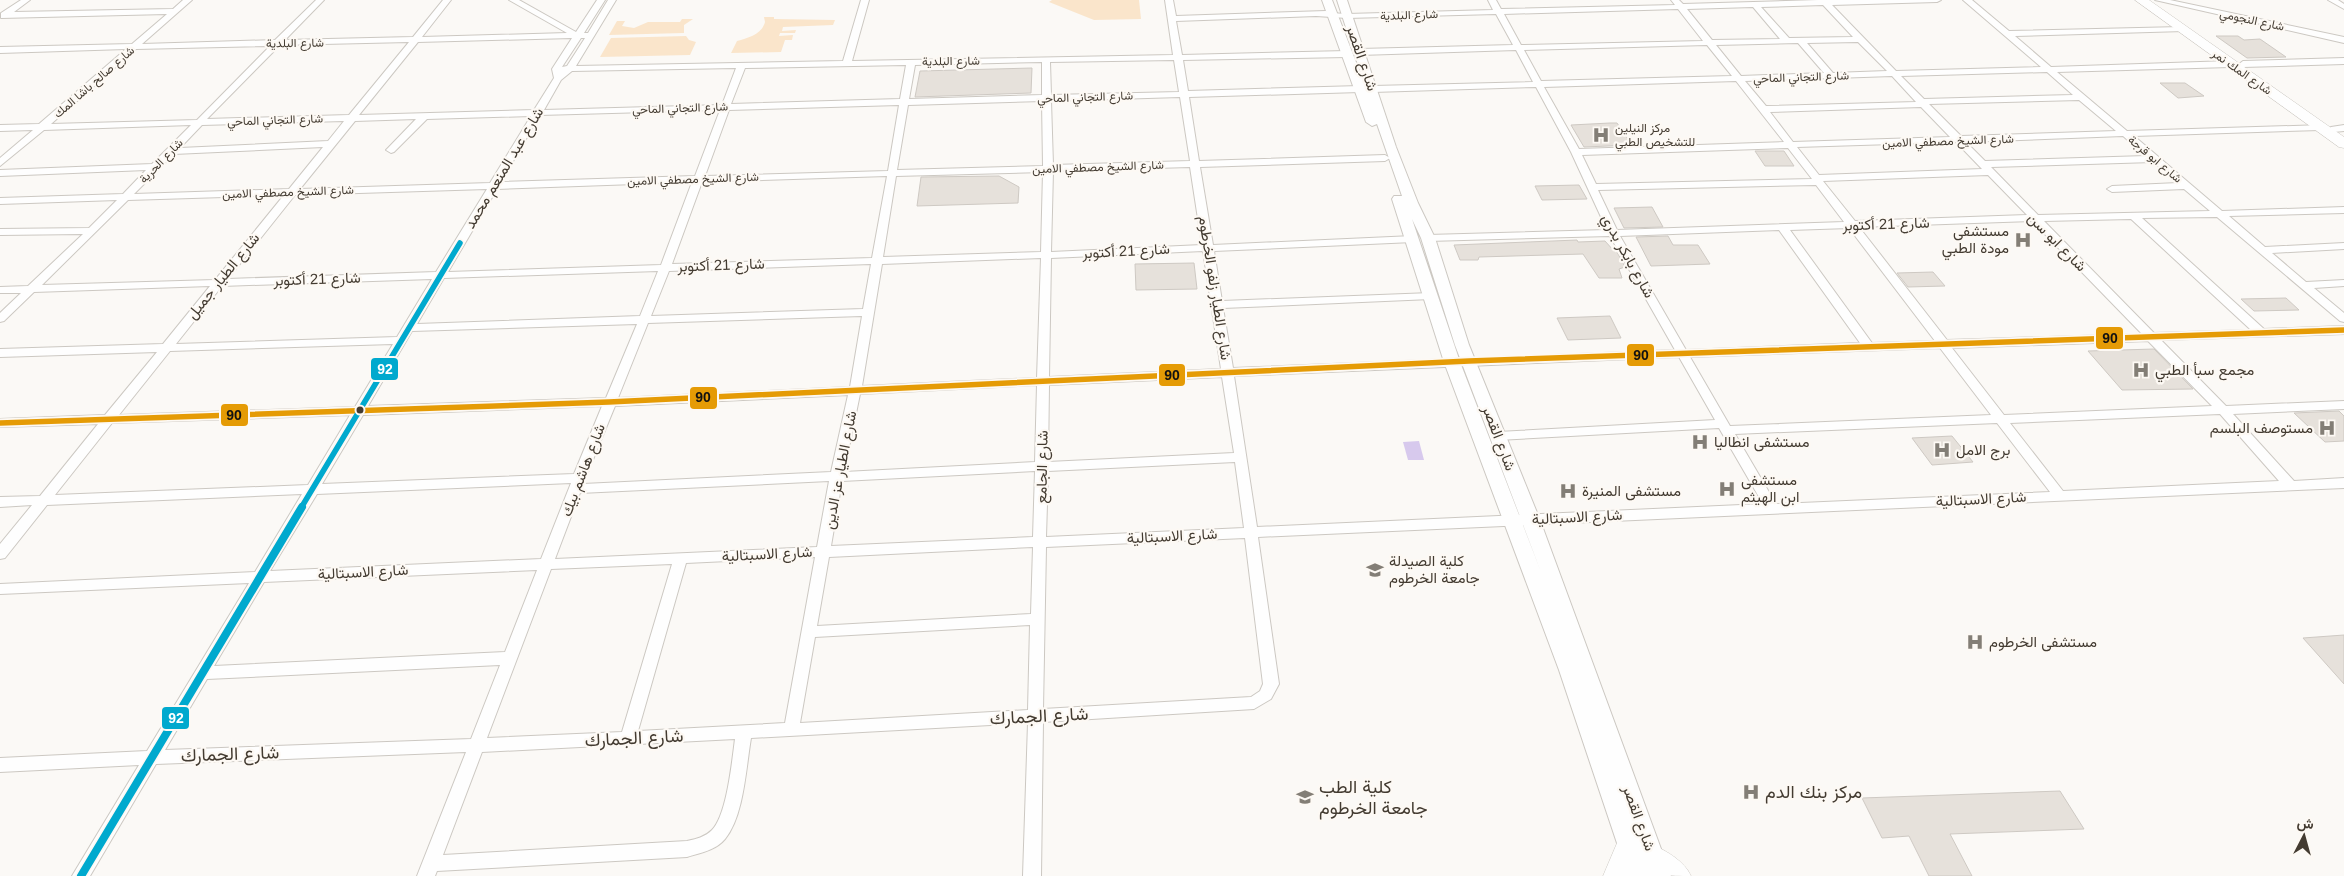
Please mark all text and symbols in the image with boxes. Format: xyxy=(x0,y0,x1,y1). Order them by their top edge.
street label: شارع النجومي xyxy=(2218,6,2286,37)
street label: شارع البلدية xyxy=(1380,7,1438,25)
street label: شارع القصر xyxy=(1340,22,1382,94)
street label: شارع البلدية xyxy=(266,35,324,53)
street label: شارع صالح باشا المك xyxy=(51,43,139,122)
street label: شارع المك نمر xyxy=(2207,46,2275,99)
street label: شارع البلدية xyxy=(922,53,980,71)
street label: شارع التجاني الماحي xyxy=(1753,68,1849,89)
street label: شارع التجاني الماحي xyxy=(1037,88,1133,109)
street label: شارع التجاني الماحي xyxy=(632,99,728,120)
street label: شارع عبد المنعم محمد xyxy=(461,104,549,233)
street label: شارع التجاني الماحي xyxy=(227,111,323,132)
place label: مركز النيلين للتشخيص الطبي xyxy=(1615,121,1695,152)
hospital icon: مركز النيلين للتشخيص الطبي xyxy=(1591,125,1611,145)
street label: شارع الشيخ مصطفي الامين xyxy=(1882,132,2014,153)
street label: شارع ابو قرجة xyxy=(2124,132,2185,187)
street label: شارع الحرية xyxy=(136,136,187,188)
street label: شارع الشيخ مصطفي الامين xyxy=(1032,158,1164,179)
street label: شارع الشيخ مصطفي الامين xyxy=(627,170,759,191)
street label: شارع الشيخ مصطفي الامين xyxy=(222,183,354,204)
street label: شارع ابو سن xyxy=(2022,209,2090,277)
street label: شارع بابكر بدري xyxy=(1594,211,1658,303)
street label: شارع 21 أكتوبر xyxy=(1841,213,1930,237)
street label: شارع الطيار زلفو الخرطوم xyxy=(1193,215,1235,362)
place label: مستشفى مودة الطبي xyxy=(1942,222,2009,261)
street label: شارع الطيار جميل xyxy=(183,229,265,324)
hospital icon: مستشفى مودة الطبي xyxy=(2013,230,2033,250)
street label: شارع 21 أكتوبر xyxy=(1081,240,1170,264)
street label: شارع 21 أكتوبر xyxy=(676,254,765,278)
street label: شارع 21 أكتوبر xyxy=(272,268,361,292)
line badge: 90 xyxy=(2095,326,2124,350)
text: 90 xyxy=(2102,330,2118,346)
line badge: 90 xyxy=(1626,343,1655,367)
text: 90 xyxy=(1633,347,1649,363)
line badge: 92 xyxy=(370,357,399,381)
hospital icon: مجمع سبأ الطبي xyxy=(2131,360,2151,380)
text: 92 xyxy=(377,361,393,377)
place label: مجمع سبأ الطبي xyxy=(2155,361,2254,383)
line badge: 90 xyxy=(1158,363,1186,387)
text: 90 xyxy=(1164,367,1180,383)
line badge: 90 xyxy=(689,386,718,410)
text: 90 xyxy=(695,389,711,405)
street label: شارع القصر xyxy=(1476,402,1520,474)
line badge: 90 xyxy=(220,403,249,427)
unlabelled marker xyxy=(355,405,365,415)
text: 90 xyxy=(226,407,242,423)
street label: شارع الطيار عز الدين xyxy=(820,409,862,531)
hospital icon: مستوصف البلسم xyxy=(2317,418,2337,438)
place label: مستوصف البلسم xyxy=(2210,419,2313,438)
street label: شارع هاشم بيك xyxy=(557,421,611,520)
street label: شارع الجامع xyxy=(1032,430,1054,504)
hospital icon: مستشفى انطاليا xyxy=(1690,432,1710,452)
place label: مستشفى انطاليا xyxy=(1714,433,1810,452)
hospital icon: برج الامل xyxy=(1932,440,1952,460)
place label: برج الامل xyxy=(1956,441,2010,461)
place label: مستشفى ابن الهيثم xyxy=(1741,471,1799,507)
hospital icon: مستشفى ابن الهيثم xyxy=(1717,479,1737,499)
hospital icon: مستشفى المنيرة xyxy=(1558,481,1578,501)
place label: مستشفى المنيرة xyxy=(1582,482,1681,501)
street label: شارع الاسبتالية xyxy=(1935,488,2027,512)
street label: شارع الاسبتالية xyxy=(1531,506,1623,530)
street label: شارع الاسبتالية xyxy=(1126,525,1218,549)
street label: شارع الاسبتالية xyxy=(721,543,813,567)
place label: كلية الصيدلة جامعة الخرطوم xyxy=(1389,552,1480,588)
school or university icon: كلية الصيدلة جامعة الخرطوم xyxy=(1365,560,1385,580)
street label: شارع الاسبتالية xyxy=(317,561,409,585)
hospital icon: مستشفى الخرطوم xyxy=(1965,632,1985,652)
place label: مستشفى الخرطوم xyxy=(1989,633,2097,652)
street label: شارع الجمارك xyxy=(989,703,1089,731)
line badge: 92 xyxy=(161,706,190,730)
text: 92 xyxy=(168,710,184,726)
street label: شارع الجمارك xyxy=(584,725,684,753)
street label: شارع الجمارك xyxy=(180,742,280,768)
place label: كلية الطب جامعة الخرطوم xyxy=(1319,777,1428,820)
street label: شارع القصر xyxy=(1617,782,1659,854)
hospital icon: مركز بنك الدم xyxy=(1741,782,1761,802)
place label: مركز بنك الدم xyxy=(1765,782,1862,804)
school or university icon: كلية الطب جامعة الخرطوم xyxy=(1295,787,1315,807)
north arrow xyxy=(2279,811,2329,861)
text: ش xyxy=(2296,814,2315,833)

